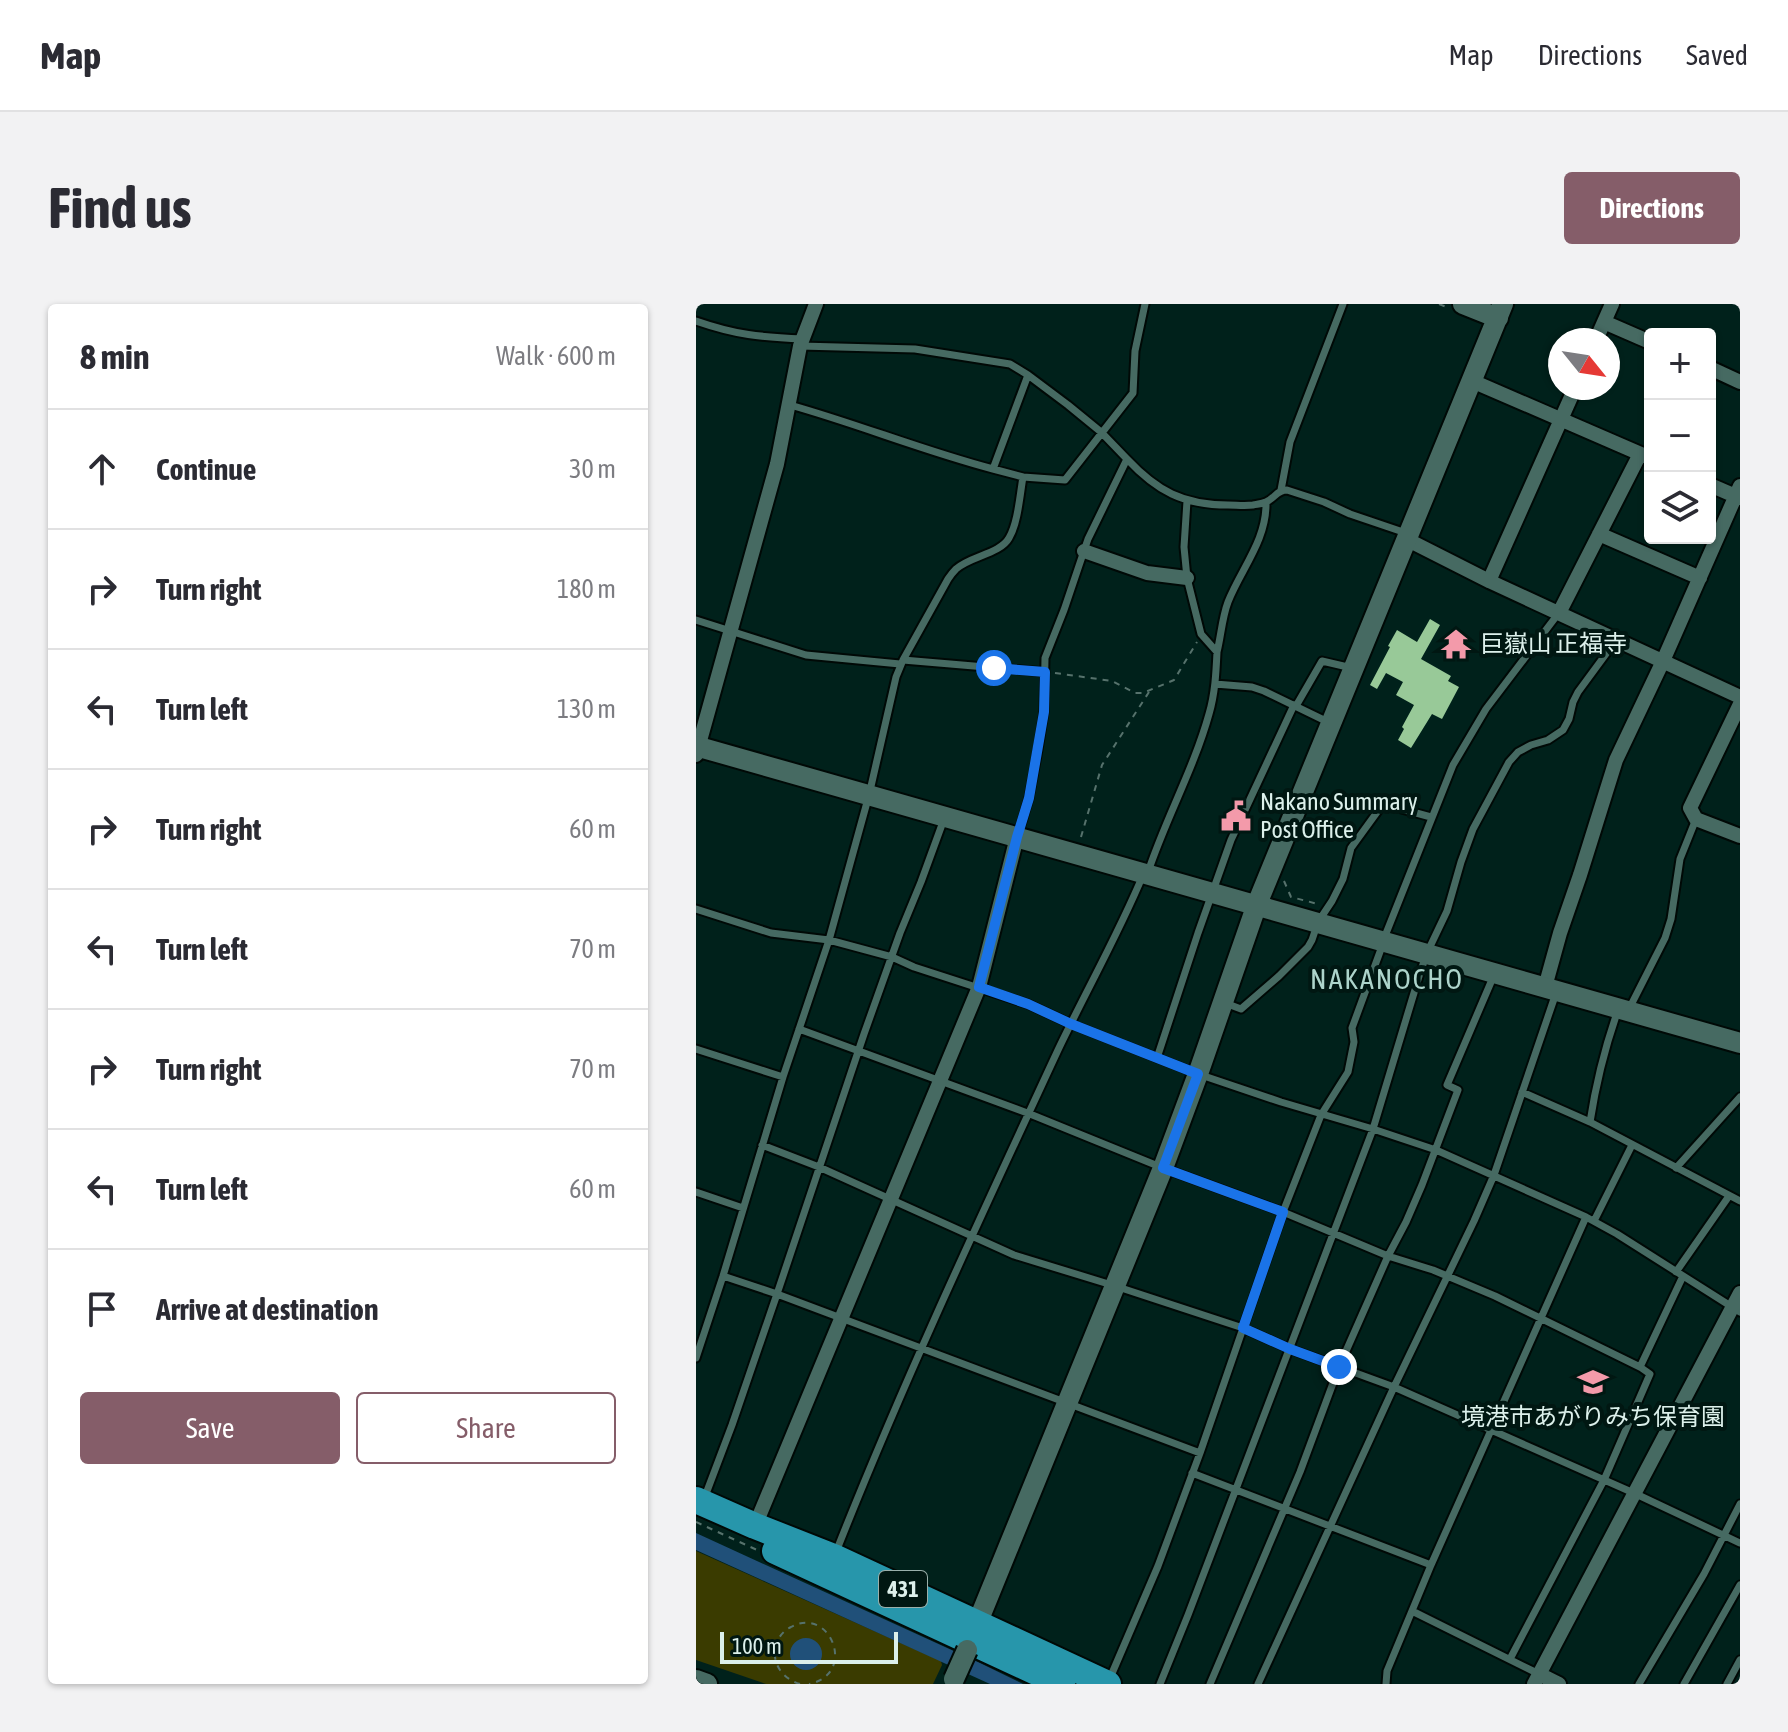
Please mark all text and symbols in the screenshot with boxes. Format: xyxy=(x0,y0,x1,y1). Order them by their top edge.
text: Map xyxy=(40,34,101,77)
text: Map xyxy=(1449,39,1494,71)
text: Directions xyxy=(1538,39,1642,71)
text: Saved xyxy=(1686,39,1748,71)
button: Directions xyxy=(1564,172,1740,244)
text: Find us xyxy=(48,176,192,240)
north arrow xyxy=(1548,328,1620,400)
map controls xyxy=(1644,328,1716,544)
button: + xyxy=(1644,328,1716,400)
text: 8 min xyxy=(80,337,149,376)
text: Walk · 600 m xyxy=(496,341,616,371)
button: − xyxy=(1644,400,1716,472)
icon: ahead xyxy=(80,447,124,491)
text: Continue xyxy=(156,452,256,486)
text: 30 m xyxy=(569,454,616,484)
button: layers xyxy=(1644,472,1716,544)
icon: right xyxy=(80,567,124,611)
text: Turn right xyxy=(156,572,262,606)
text: 180 m xyxy=(557,574,616,604)
temple icon: 巨嶽山 正福寺 xyxy=(1439,627,1473,661)
place label: 巨嶽山 正福寺 xyxy=(1480,630,1627,657)
route start xyxy=(976,650,1012,686)
icon: left xyxy=(80,687,124,731)
text: Turn left xyxy=(156,692,248,726)
text: 130 m xyxy=(557,694,616,724)
place label: Nakano Summary Post Office xyxy=(1260,788,1418,843)
public building icon: Nakano Summary Post Office xyxy=(1219,799,1253,833)
icon: right xyxy=(80,807,124,851)
text: Turn right xyxy=(156,812,262,846)
text: 60 m xyxy=(569,814,616,844)
icon: left xyxy=(80,927,124,971)
text: Turn left xyxy=(156,932,248,966)
text: 70 m xyxy=(569,934,616,964)
district label: NAKANOCHO xyxy=(1310,963,1464,995)
icon: right xyxy=(80,1047,124,1091)
text: Turn right xyxy=(156,1052,262,1086)
text: 70 m xyxy=(569,1054,616,1084)
icon: left xyxy=(80,1167,124,1211)
text: Turn left xyxy=(156,1172,248,1206)
text: 60 m xyxy=(569,1174,616,1204)
icon: arrive xyxy=(80,1287,124,1331)
text: Arrive at destination xyxy=(156,1292,378,1326)
route end xyxy=(1321,1349,1357,1385)
school or university icon: 境港市あがりみち保育園 xyxy=(1576,1365,1610,1399)
button: Save xyxy=(80,1392,340,1464)
button: Share xyxy=(356,1392,616,1464)
place label: 境港市あがりみち保育園 xyxy=(1461,1403,1725,1430)
road number: 431 xyxy=(879,1571,927,1607)
scale bar xyxy=(720,1628,898,1664)
text: 100 m xyxy=(732,1633,782,1659)

